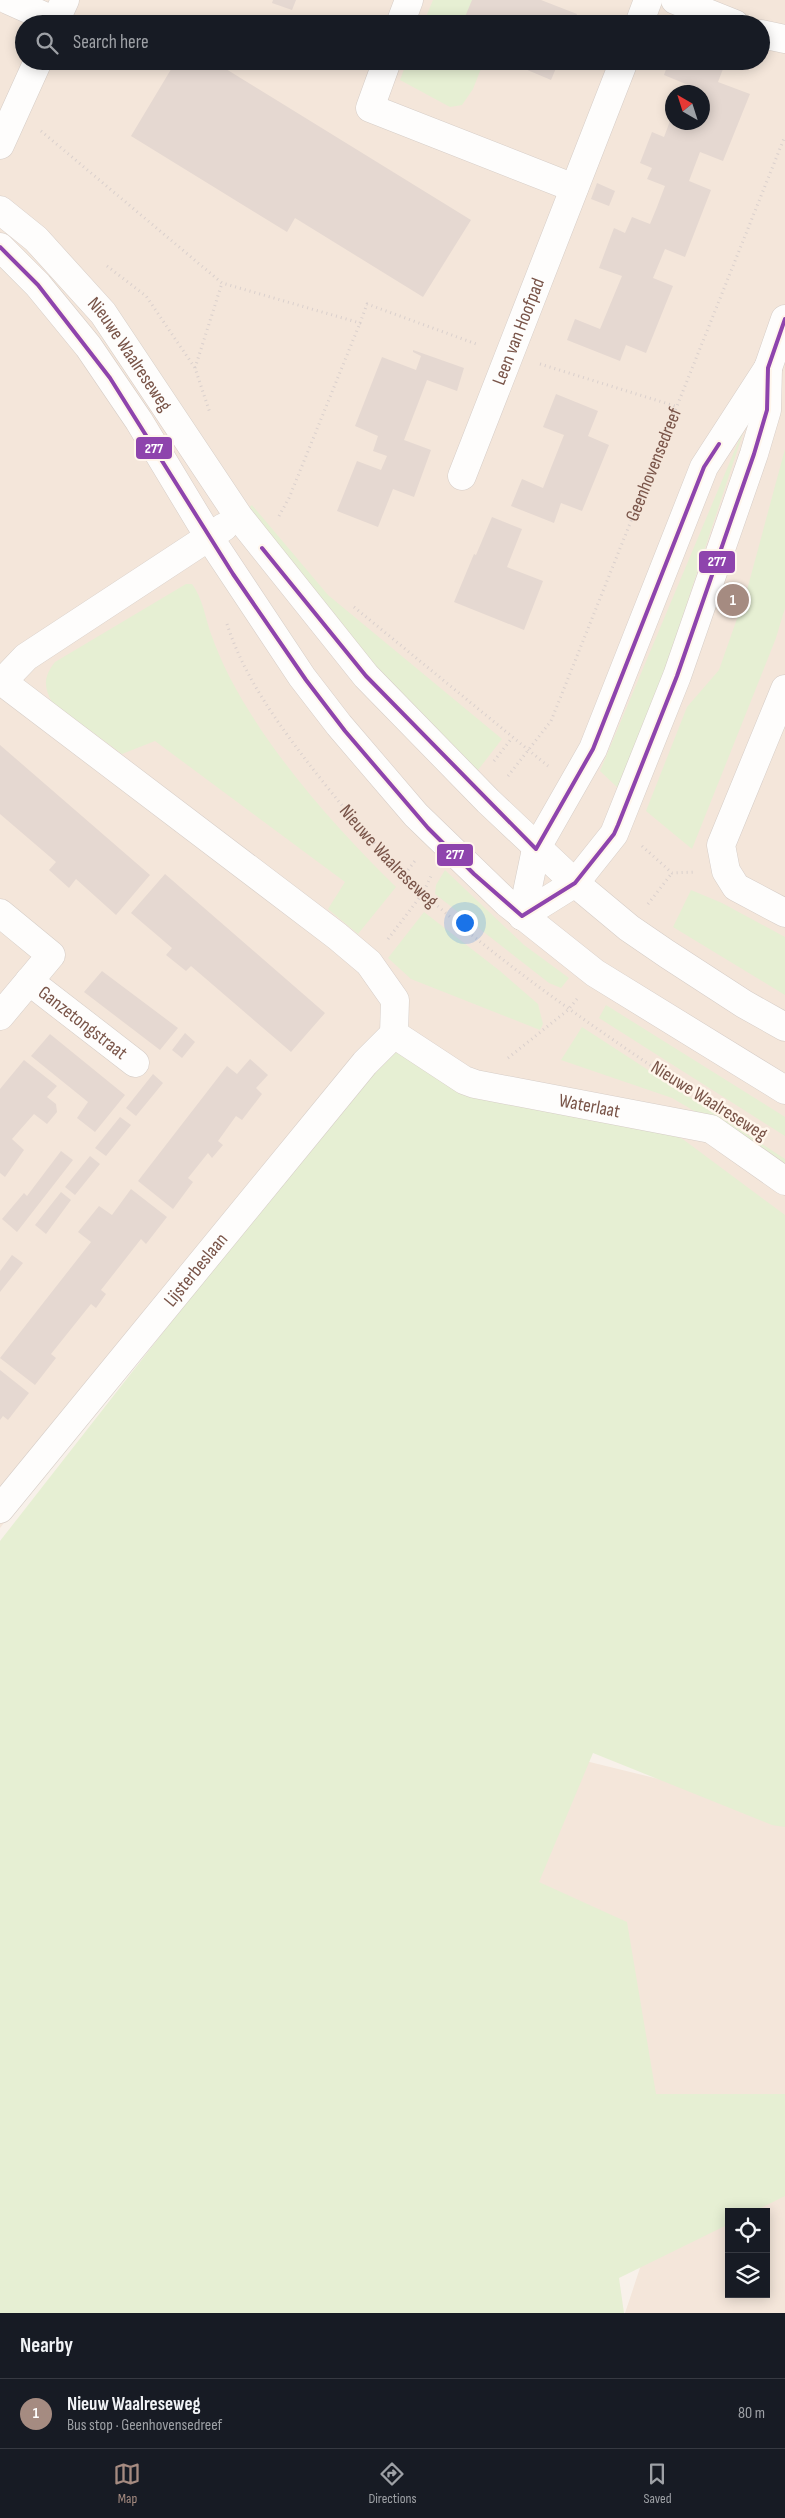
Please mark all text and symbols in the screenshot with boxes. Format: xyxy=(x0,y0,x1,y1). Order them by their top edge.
search box xyxy=(15,15,770,70)
icon: search xyxy=(33,29,61,57)
text: Search here xyxy=(73,31,149,54)
north arrow xyxy=(665,85,710,130)
street label: Leen van Hoofpad xyxy=(487,275,550,388)
street label: Nieuwe Waalreseweg xyxy=(83,292,177,416)
street label: Geenhovensedreef xyxy=(621,404,687,525)
line badge: 277 xyxy=(135,436,173,460)
text: 277 xyxy=(145,440,164,457)
line badge: 277 xyxy=(698,550,736,574)
text: 277 xyxy=(708,553,727,570)
pin: 1 xyxy=(717,581,749,619)
street label: Nieuwe Waalreseweg xyxy=(335,800,443,913)
line badge: 277 xyxy=(436,843,474,867)
text: 277 xyxy=(446,846,465,863)
your location xyxy=(452,910,478,936)
street label: Ganzetongstraat xyxy=(34,981,132,1064)
street label: Nieuwe Waalreseweg xyxy=(646,1056,772,1146)
street label: Waterlaat xyxy=(557,1089,622,1123)
street label: Lijsterbeslaan xyxy=(159,1228,233,1311)
map controls xyxy=(725,2208,770,2298)
button: locate xyxy=(725,2208,770,2253)
button: layers xyxy=(725,2253,770,2298)
text: Nearby xyxy=(20,2333,73,2358)
text: Nieuw Waalreseweg xyxy=(67,2393,201,2416)
text: 1 xyxy=(33,2404,39,2423)
text: 80 m xyxy=(738,2404,765,2423)
text: Bus stop · Geenhovensedreef xyxy=(67,2416,222,2435)
tab: Map xyxy=(113,2460,141,2507)
tab: Directions xyxy=(368,2460,417,2507)
tab: Saved xyxy=(643,2460,672,2507)

